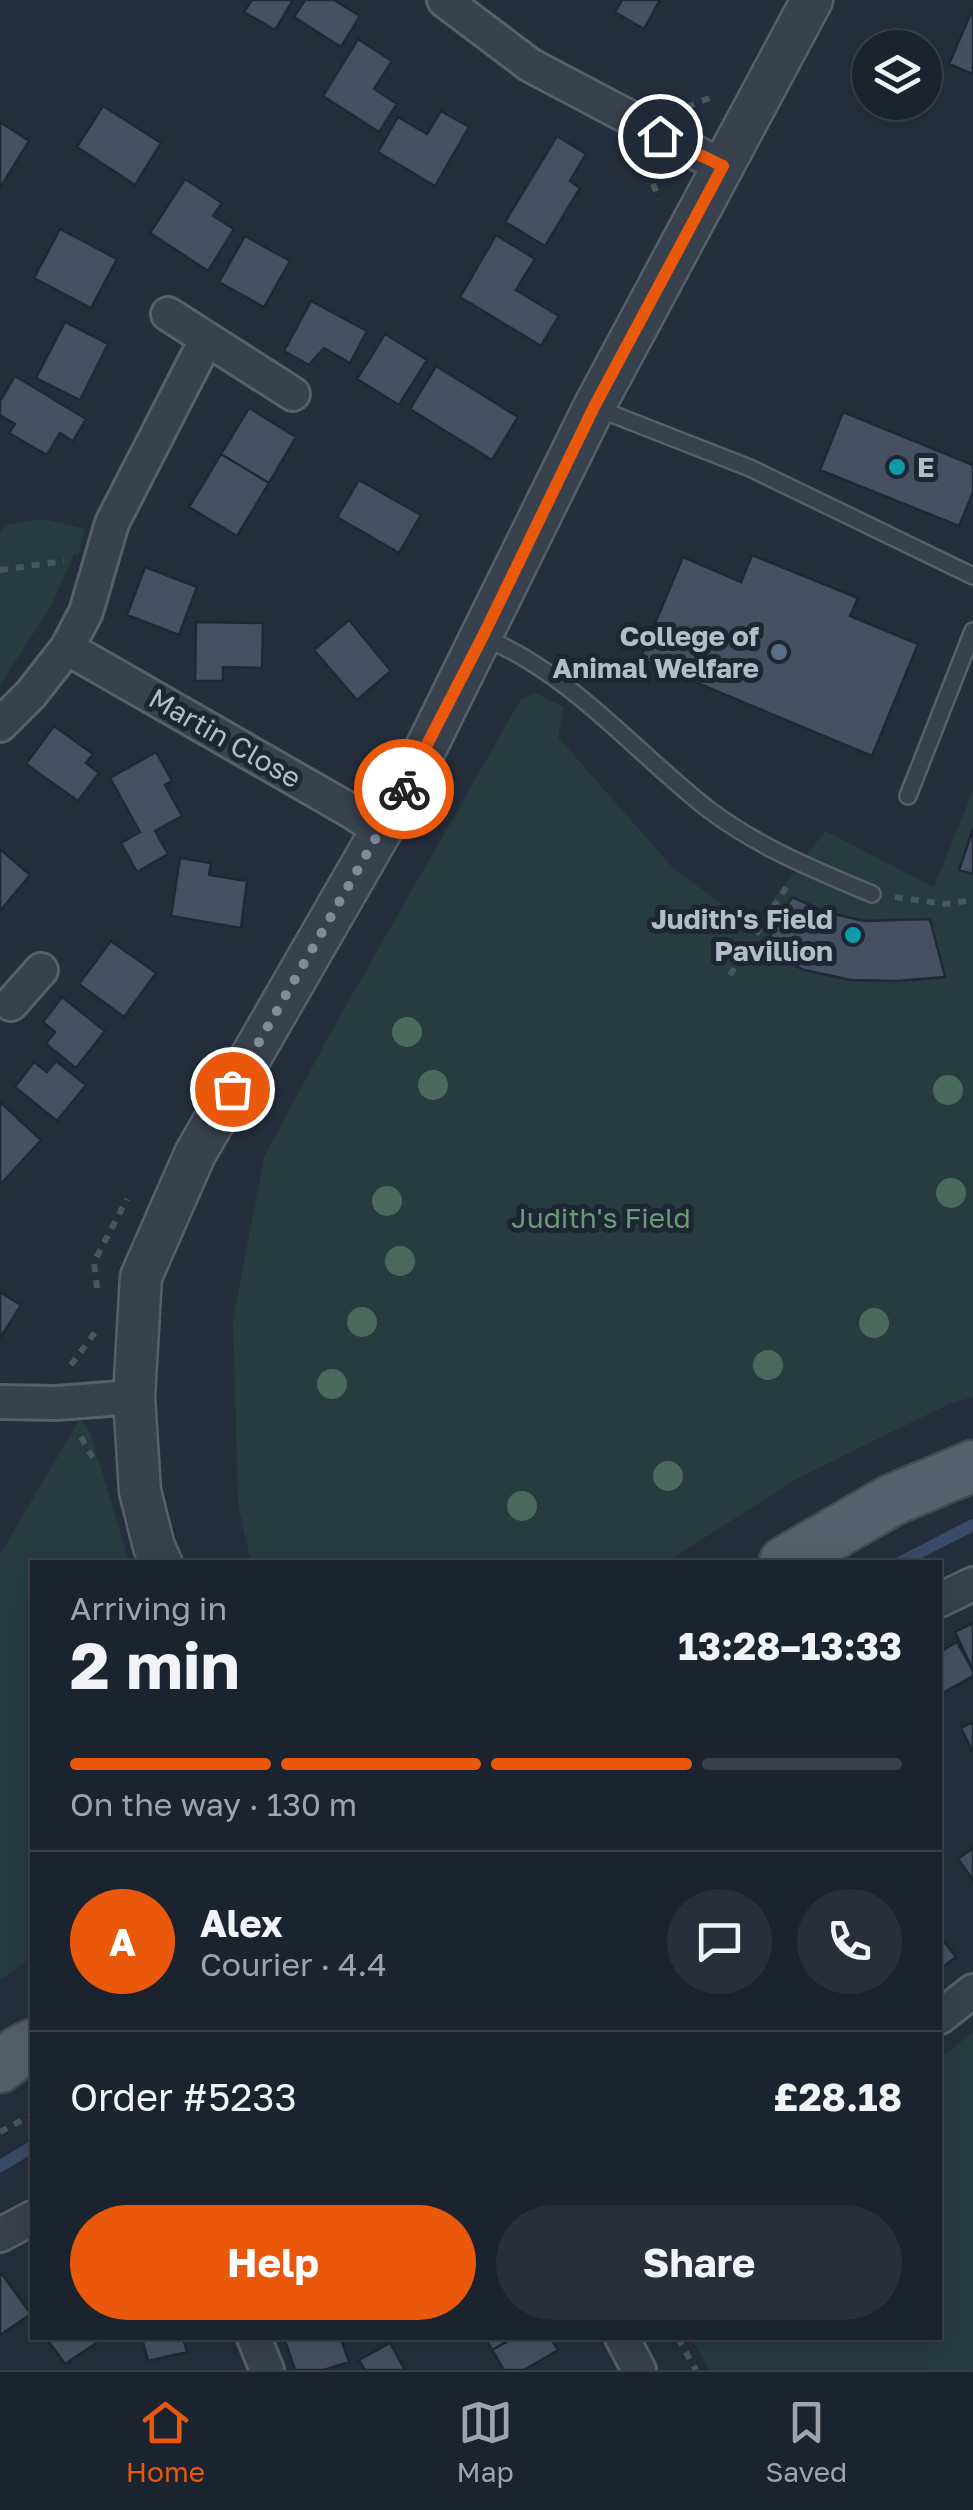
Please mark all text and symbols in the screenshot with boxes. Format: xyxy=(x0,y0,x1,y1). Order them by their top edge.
map controls xyxy=(852,30,942,120)
button: layers xyxy=(852,30,942,120)
pin xyxy=(618,94,703,179)
icon: home xyxy=(633,109,688,164)
place label: E xyxy=(917,450,934,483)
marker: E xyxy=(886,456,908,478)
place label: College of Animal Welfare xyxy=(552,619,760,684)
marker: College of Animal Welfare xyxy=(768,641,790,663)
street label: Martin Close xyxy=(143,681,307,794)
courier xyxy=(354,739,454,839)
icon: bike xyxy=(377,762,432,817)
place label: Judith's Field Pavillion xyxy=(651,902,833,967)
marker: Judith's Field Pavillion xyxy=(842,924,864,946)
pin xyxy=(190,1047,275,1132)
icon: bag xyxy=(205,1062,260,1117)
park label: Judith's Field xyxy=(511,1201,691,1234)
text: Arriving in xyxy=(70,1589,227,1627)
text: 13:28–13:33 xyxy=(678,1623,902,1668)
text: 2 min xyxy=(70,1625,240,1703)
text: On the way · 130 m xyxy=(70,1785,357,1823)
button: chat xyxy=(667,1889,772,1994)
button: phone xyxy=(797,1889,902,1994)
text: Alex xyxy=(200,1900,283,1945)
text: A xyxy=(109,1919,136,1964)
text: Courier · 4.4 xyxy=(200,1945,387,1983)
text: Order #5233 xyxy=(70,2074,297,2119)
text: £28.18 xyxy=(773,2074,902,2119)
button: Help xyxy=(70,2205,476,2320)
button: Share xyxy=(496,2205,902,2320)
tab: Home xyxy=(126,2395,205,2488)
tab: Map xyxy=(457,2395,514,2488)
tab: Saved xyxy=(765,2395,847,2488)

